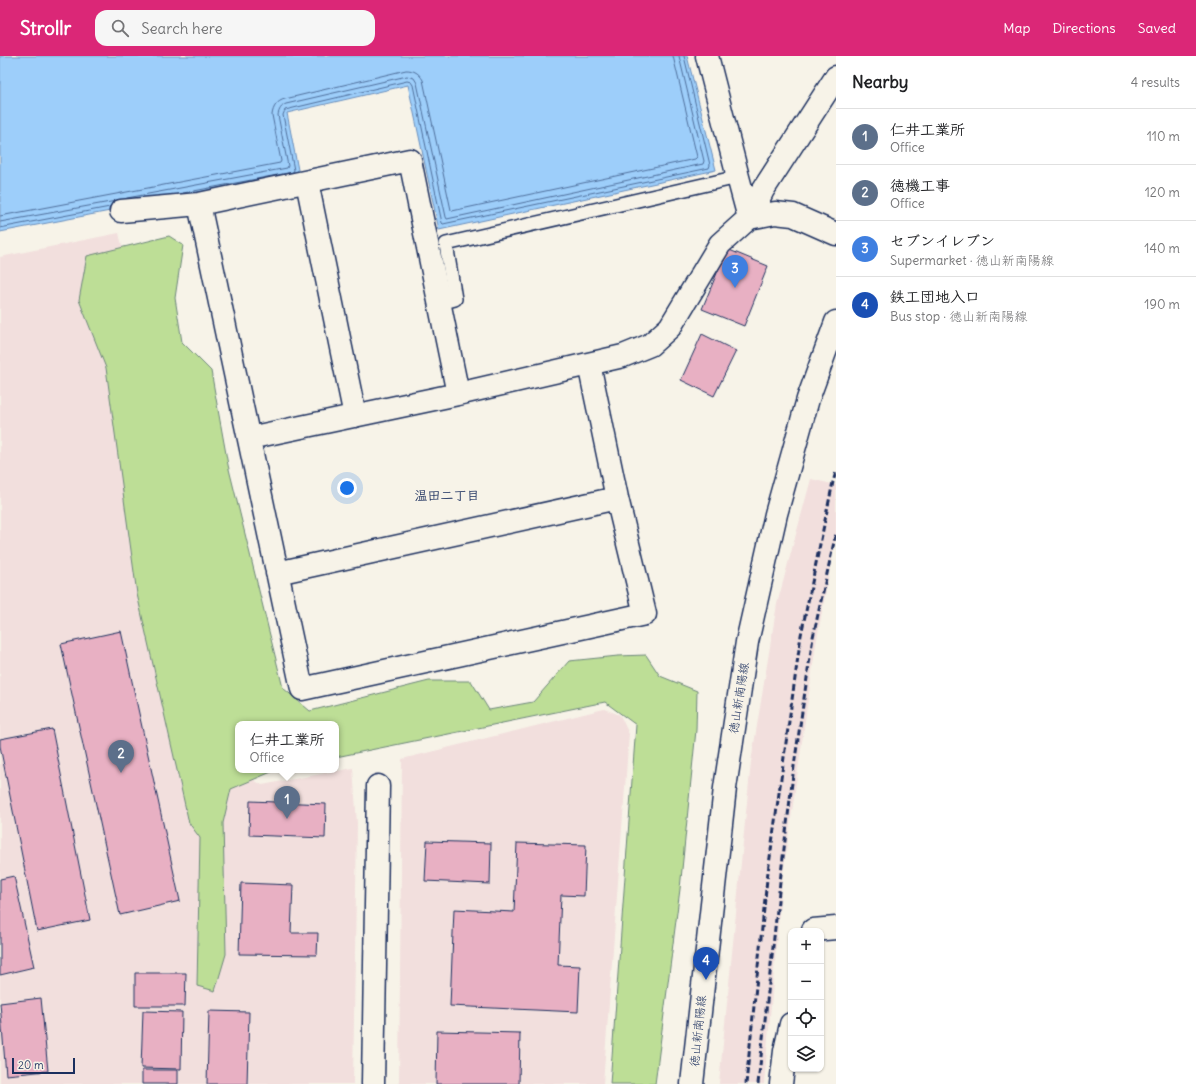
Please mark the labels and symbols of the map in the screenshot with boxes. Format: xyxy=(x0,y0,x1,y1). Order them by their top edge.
pin: 3 xyxy=(722,255,748,288)
your location xyxy=(337,478,357,498)
district label: 温田二丁目 xyxy=(414,487,480,504)
street label: 徳山新南陽線 xyxy=(725,661,752,735)
pin: 2 xyxy=(108,740,134,773)
pin: 1 xyxy=(274,786,300,819)
pin: 4 xyxy=(693,947,719,980)
street label: 徳山新南陽線 xyxy=(686,994,709,1068)
scale bar xyxy=(12,1056,75,1075)

